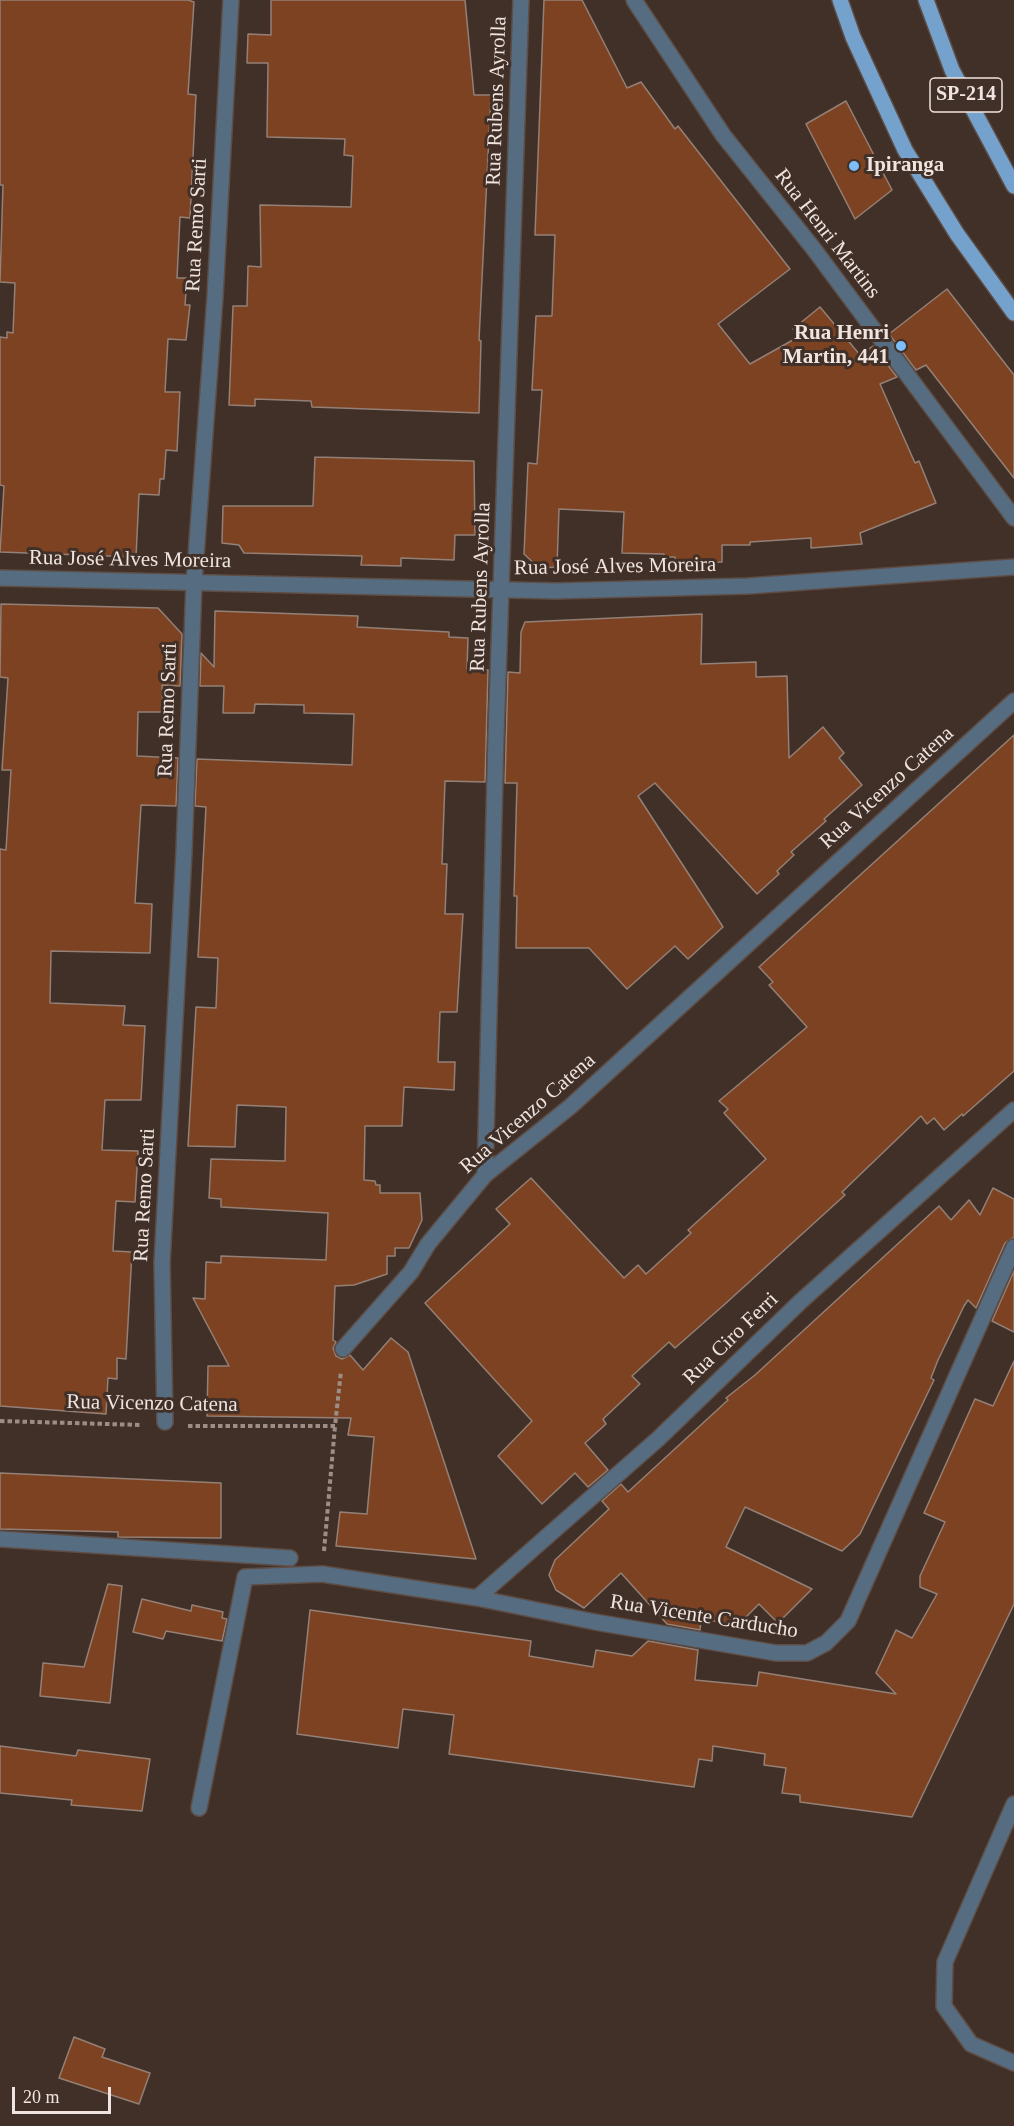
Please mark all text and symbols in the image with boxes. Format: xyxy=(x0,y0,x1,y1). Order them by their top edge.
street label: Rua Rubens Ayrolla xyxy=(481,16,513,186)
road number: SP-214 xyxy=(930,78,1002,112)
place label: Ipiranga xyxy=(866,153,944,179)
street label: Rua Remo Sarti xyxy=(181,157,213,293)
marker: Ipiranga xyxy=(847,159,861,173)
street label: Rua Henri Martins xyxy=(769,164,885,304)
place label: Rua Henri Martin, 441 xyxy=(783,321,889,371)
marker: Rua Henri Martin, 441 xyxy=(894,339,908,353)
street label: Rua Rubens Ayrolla xyxy=(465,502,497,672)
street label: Rua José Alves Moreira xyxy=(29,546,231,574)
street label: Rua José Alves Moreira xyxy=(514,553,716,581)
street label: Rua Remo Sarti xyxy=(153,643,183,777)
street label: Rua Vicenzo Catena xyxy=(815,721,959,855)
street label: Rua Vicenzo Catena xyxy=(455,1048,601,1180)
street label: Rua Remo Sarti xyxy=(129,1127,161,1263)
street label: Rua Ciro Ferri xyxy=(678,1287,784,1391)
street label: Rua Vicenzo Catena xyxy=(66,1390,238,1418)
street label: Rua Vicente Carducho xyxy=(608,1590,800,1644)
scale bar xyxy=(15,2075,114,2113)
text: 20 m xyxy=(23,2087,60,2107)

